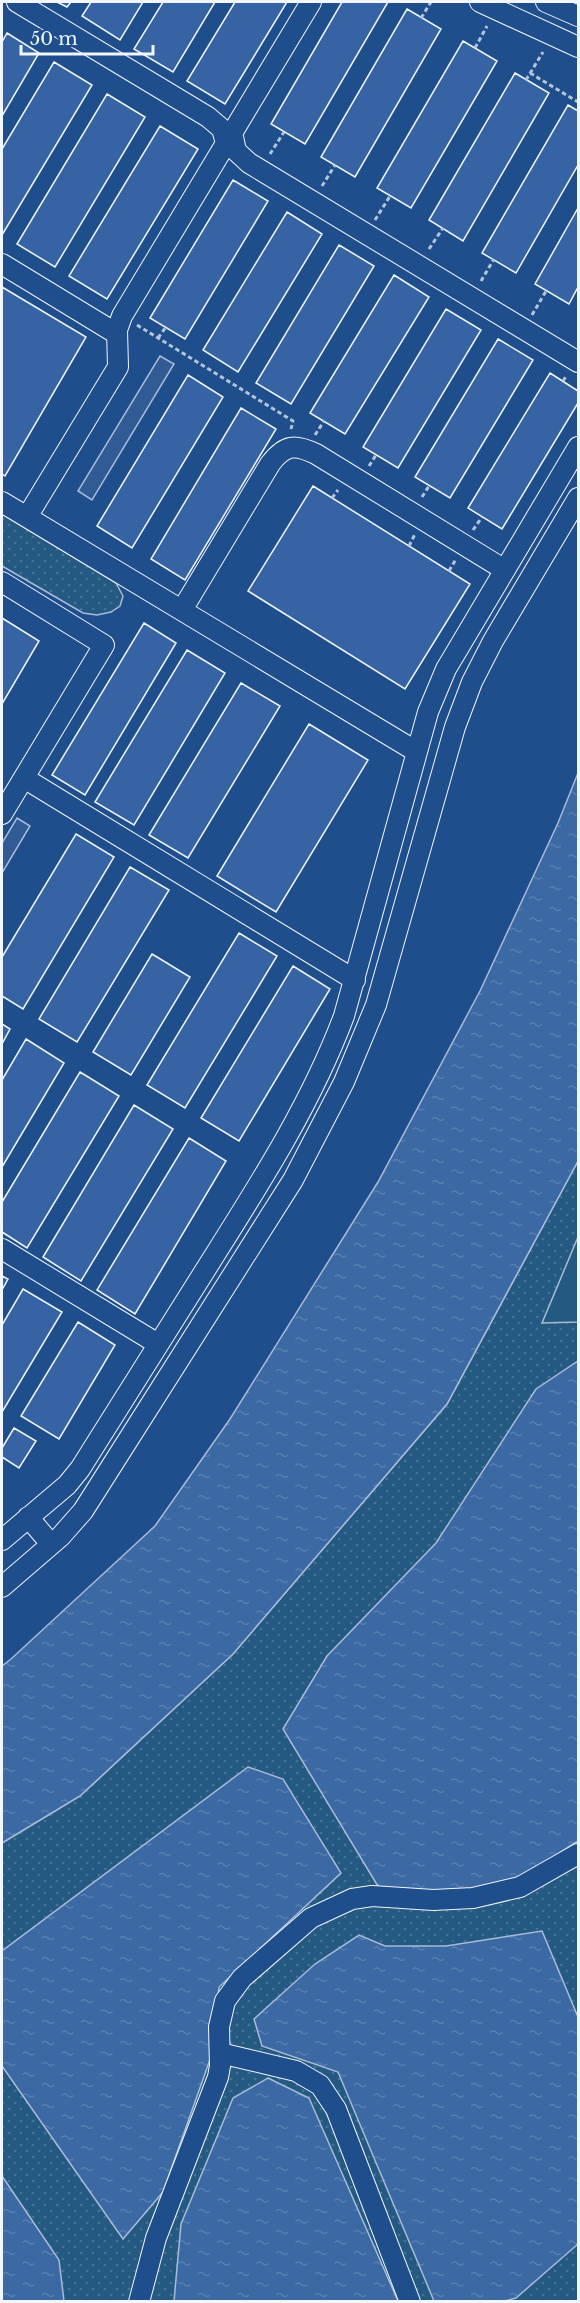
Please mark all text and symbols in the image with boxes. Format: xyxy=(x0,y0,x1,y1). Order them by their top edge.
scale bar xyxy=(21,18,153,56)
text: 50 m xyxy=(30,28,78,50)

